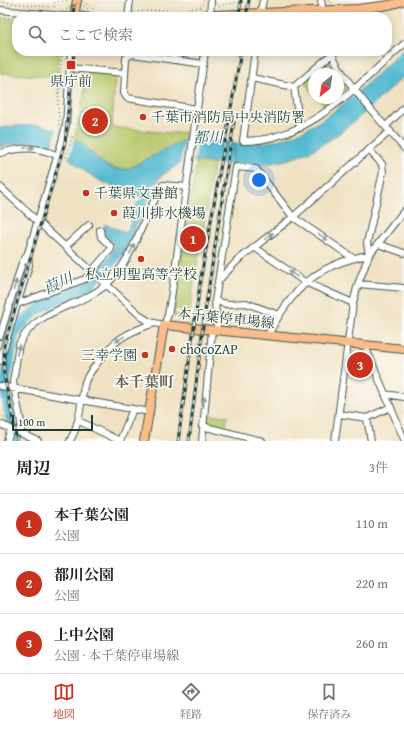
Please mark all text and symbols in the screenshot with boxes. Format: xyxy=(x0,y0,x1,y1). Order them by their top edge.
search box xyxy=(12,12,392,56)
icon: search xyxy=(26,23,48,45)
text: ここで検索 xyxy=(58,24,133,45)
marker: 県庁前 xyxy=(65,59,77,71)
north arrow xyxy=(308,68,344,104)
place label: 県庁前 xyxy=(50,71,92,91)
pin: 2 xyxy=(82,106,108,136)
place label: 千葉市消防局中央消防署 xyxy=(151,107,305,127)
marker: 千葉市消防局中央消防署 xyxy=(138,112,148,122)
water label: 都川 xyxy=(193,126,225,148)
one-way arrow xyxy=(23,145,35,152)
your location xyxy=(249,170,269,190)
place label: 千葉県文書館 xyxy=(94,183,178,203)
marker: 千葉県文書館 xyxy=(81,188,91,198)
place label: 葭川排水機場 xyxy=(122,203,206,223)
marker: 葭川排水機場 xyxy=(109,208,119,218)
pin: 1 xyxy=(180,224,206,254)
one-way arrow xyxy=(264,231,275,240)
one-way arrow xyxy=(318,233,328,241)
one-way arrow xyxy=(129,243,136,254)
marker: 私立明聖高等学校 xyxy=(136,254,146,264)
place label: 私立明聖高等学校 xyxy=(85,264,197,284)
water label: 葭川 xyxy=(40,266,78,299)
one-way arrow xyxy=(288,270,298,278)
one-way arrow xyxy=(12,279,18,291)
street label: 本千葉停車場線 xyxy=(176,303,276,333)
one-way arrow xyxy=(114,335,125,342)
place label: chocoZAP xyxy=(180,339,238,359)
one-way arrow xyxy=(16,343,22,356)
marker: chocoZAP xyxy=(167,344,177,354)
place label: 三幸学園 xyxy=(81,345,137,365)
marker: 三幸学園 xyxy=(140,350,150,360)
pin: 3 xyxy=(347,350,373,380)
district label: 本千葉町 xyxy=(114,371,174,392)
one-way arrow xyxy=(201,396,208,408)
scale bar xyxy=(12,413,93,432)
text: 100 m xyxy=(18,414,45,430)
text: 周辺 xyxy=(16,455,50,480)
text: 3件 xyxy=(369,458,388,477)
text: 本千葉公園 xyxy=(54,504,129,525)
text: 1 xyxy=(26,514,32,533)
text: 110 m xyxy=(356,514,388,533)
text: 公園 xyxy=(54,526,80,545)
text: 都川公園 xyxy=(54,564,114,585)
text: 2 xyxy=(26,574,32,593)
text: 220 m xyxy=(356,574,388,593)
text: 公園 xyxy=(54,586,80,605)
text: 上中公園 xyxy=(54,624,114,645)
text: 3 xyxy=(26,634,32,653)
text: 260 m xyxy=(356,634,388,653)
text: 公園 · 本千葉停車場線 xyxy=(54,646,179,665)
tab: 地図 xyxy=(53,681,75,722)
tab: 経路 xyxy=(180,681,202,722)
tab: 保存済み xyxy=(307,681,351,722)

